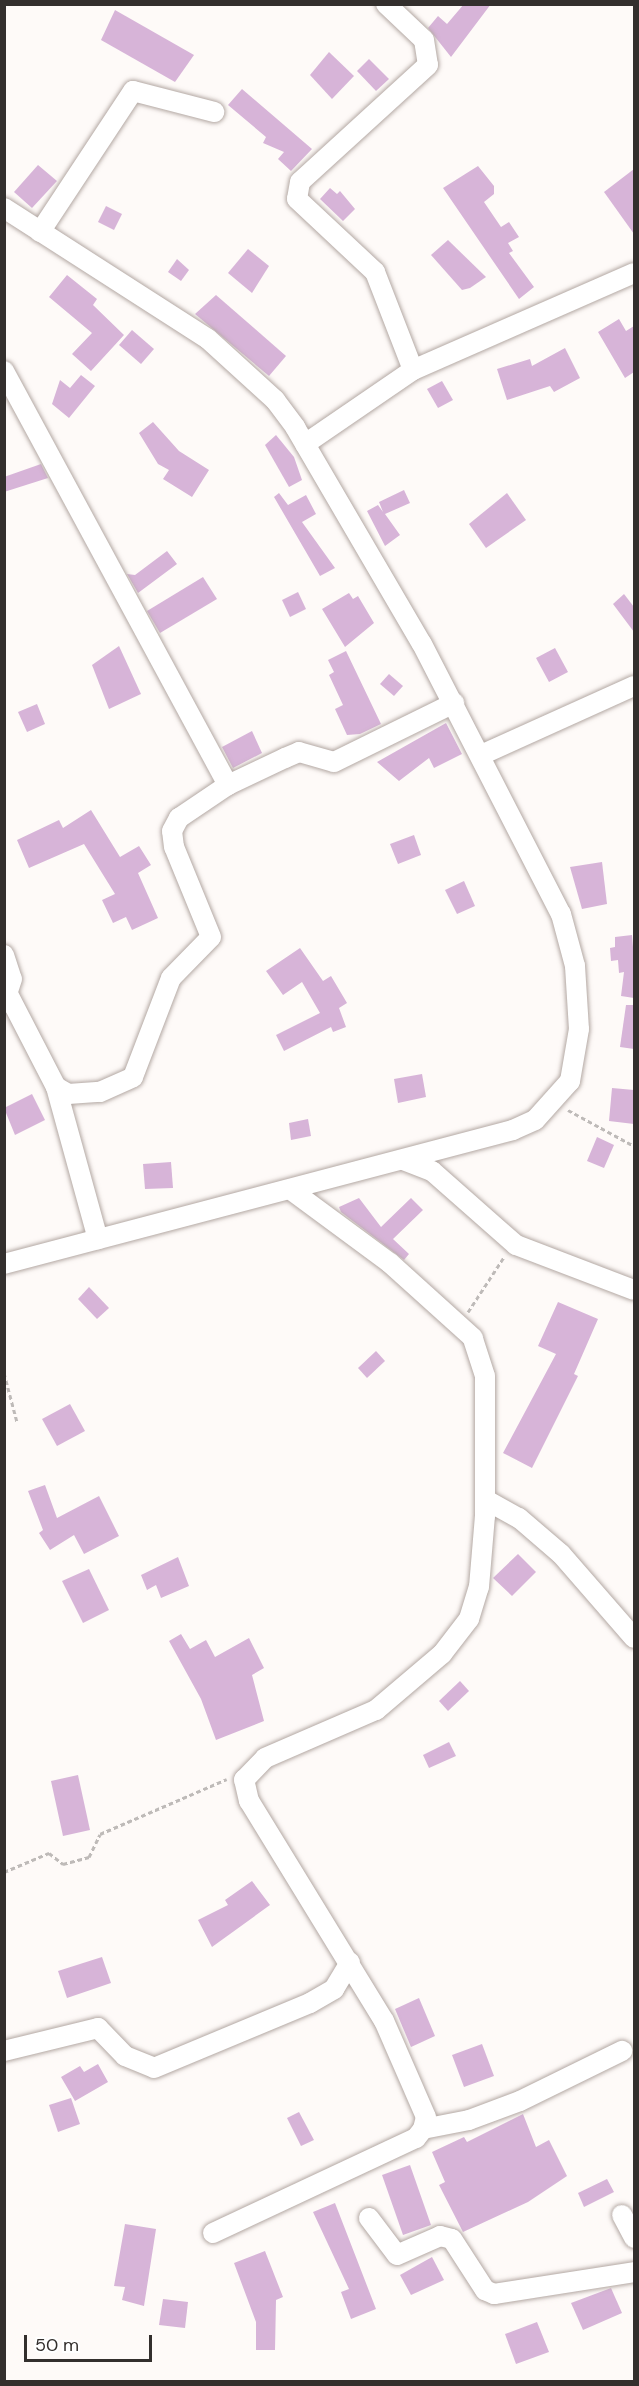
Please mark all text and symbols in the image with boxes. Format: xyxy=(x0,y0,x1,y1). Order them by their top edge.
scale bar xyxy=(27,2323,154,2361)
text: 50 m xyxy=(35,2333,79,2357)

